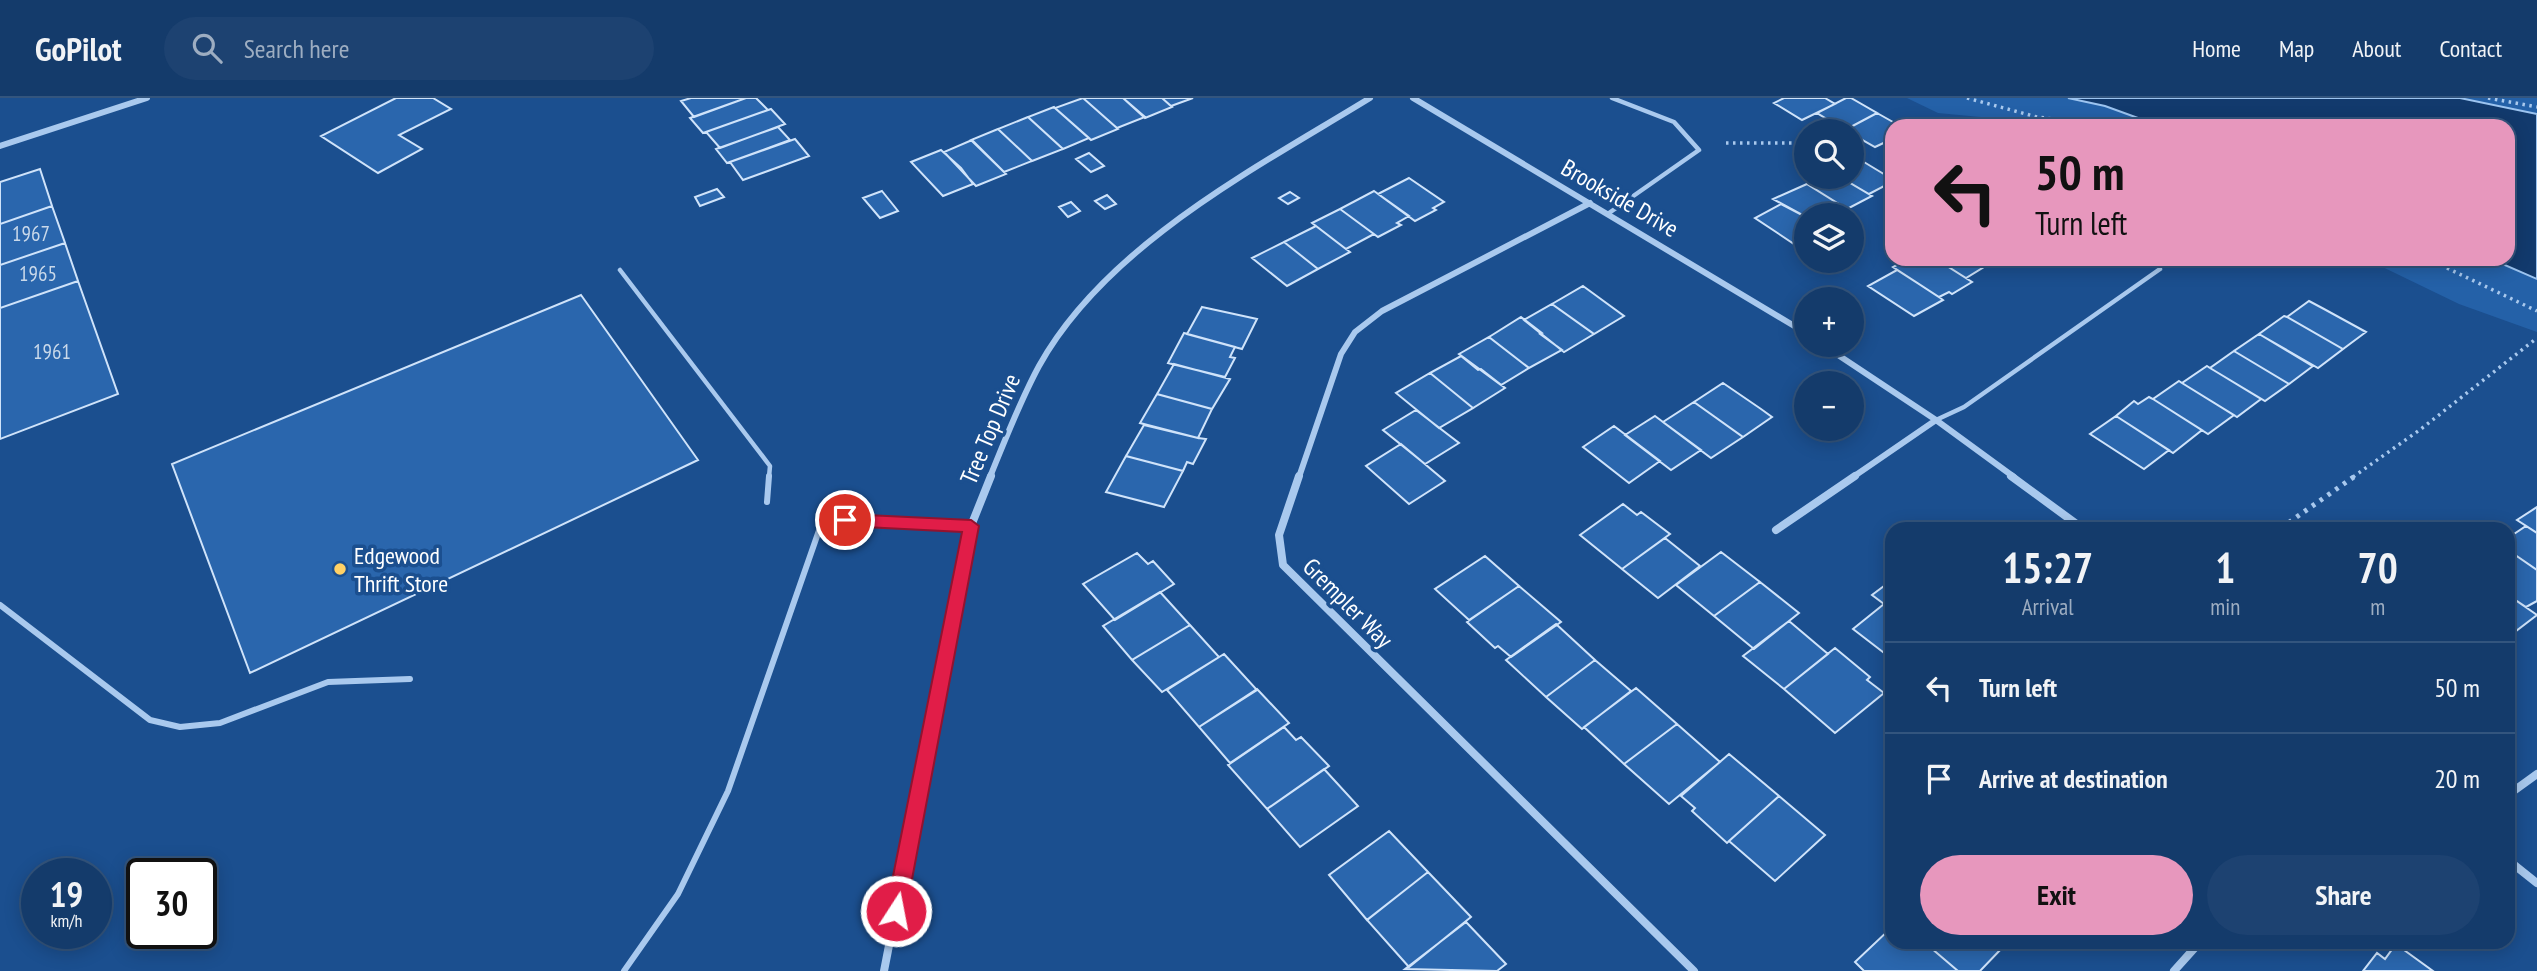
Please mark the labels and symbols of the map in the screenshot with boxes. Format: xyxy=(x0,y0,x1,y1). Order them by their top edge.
street label: Brookside Drive xyxy=(1556,152,1684,244)
house number: 1967 xyxy=(12,220,50,247)
house number: 1965 xyxy=(19,260,57,287)
house number: 1961 xyxy=(33,338,71,365)
street label: Tree Top Drive xyxy=(953,369,1027,489)
pin xyxy=(815,490,875,550)
place label: Edgewood Thrift Store xyxy=(354,540,448,599)
street label: Grempler Way xyxy=(1296,551,1400,655)
marker: Edgewood Thrift Store xyxy=(332,561,348,577)
speed limit sign: 30 xyxy=(126,858,217,949)
position arrow xyxy=(859,874,933,948)

